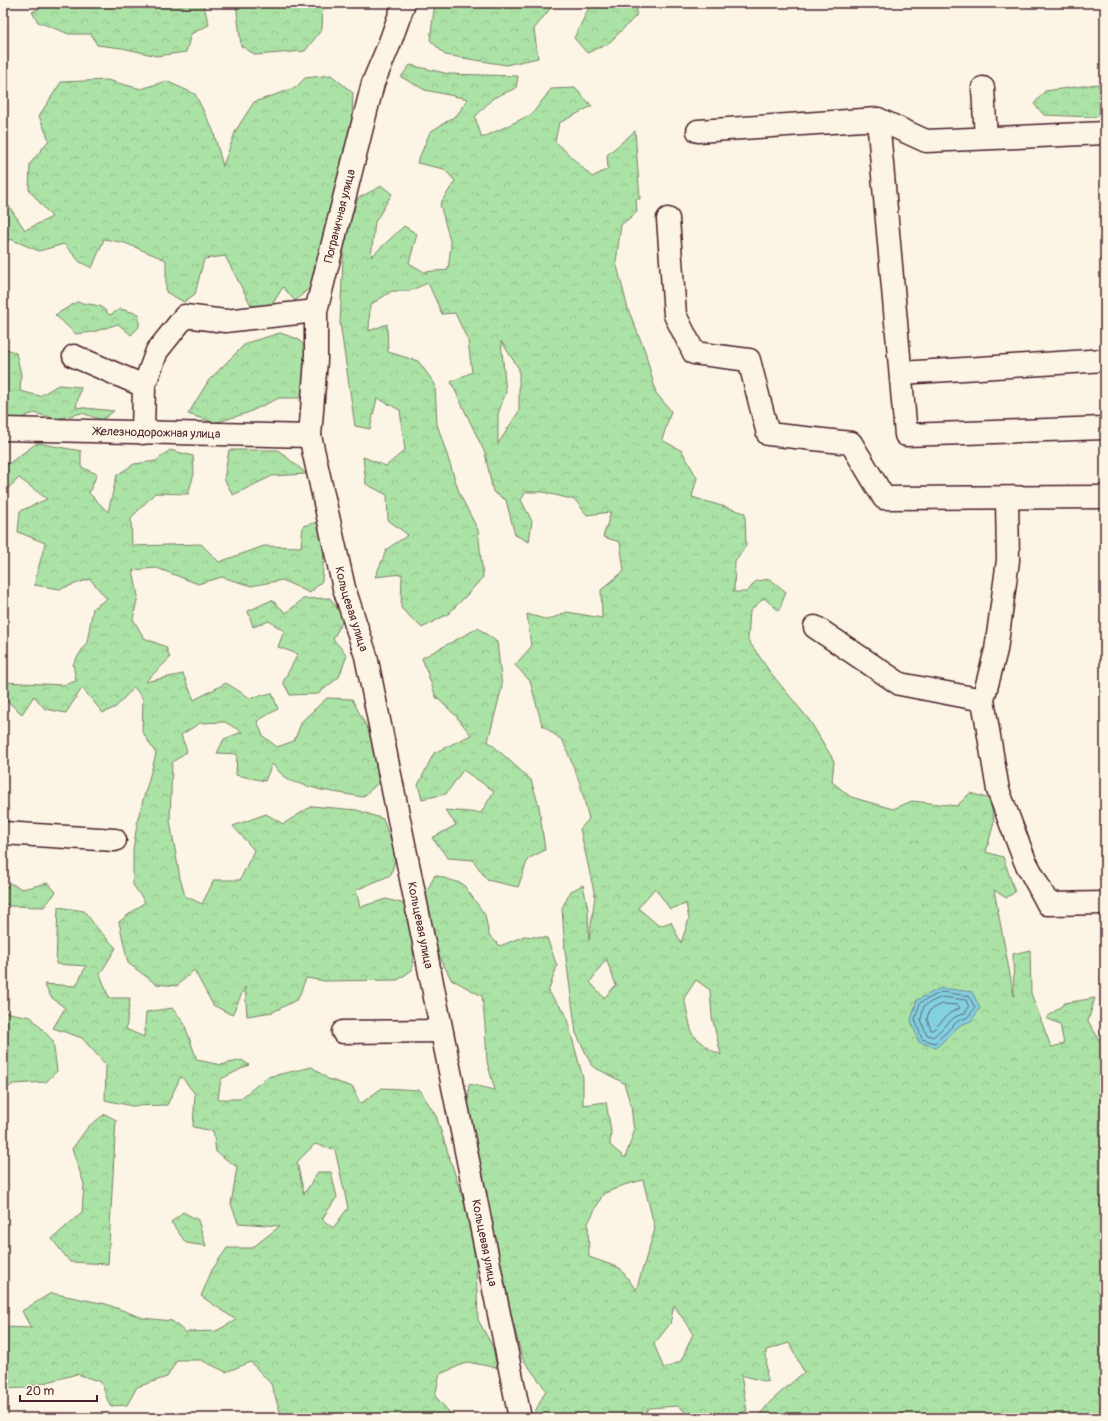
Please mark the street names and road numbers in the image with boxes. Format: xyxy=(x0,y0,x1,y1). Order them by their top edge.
street label: Пограничная улица xyxy=(321,167,359,264)
street label: Железнодорожная улица xyxy=(91,424,221,441)
street label: Кольцевая улица xyxy=(332,565,372,654)
street label: Кольцевая улица xyxy=(404,880,437,970)
street label: Кольцевая улица xyxy=(468,1198,501,1288)

